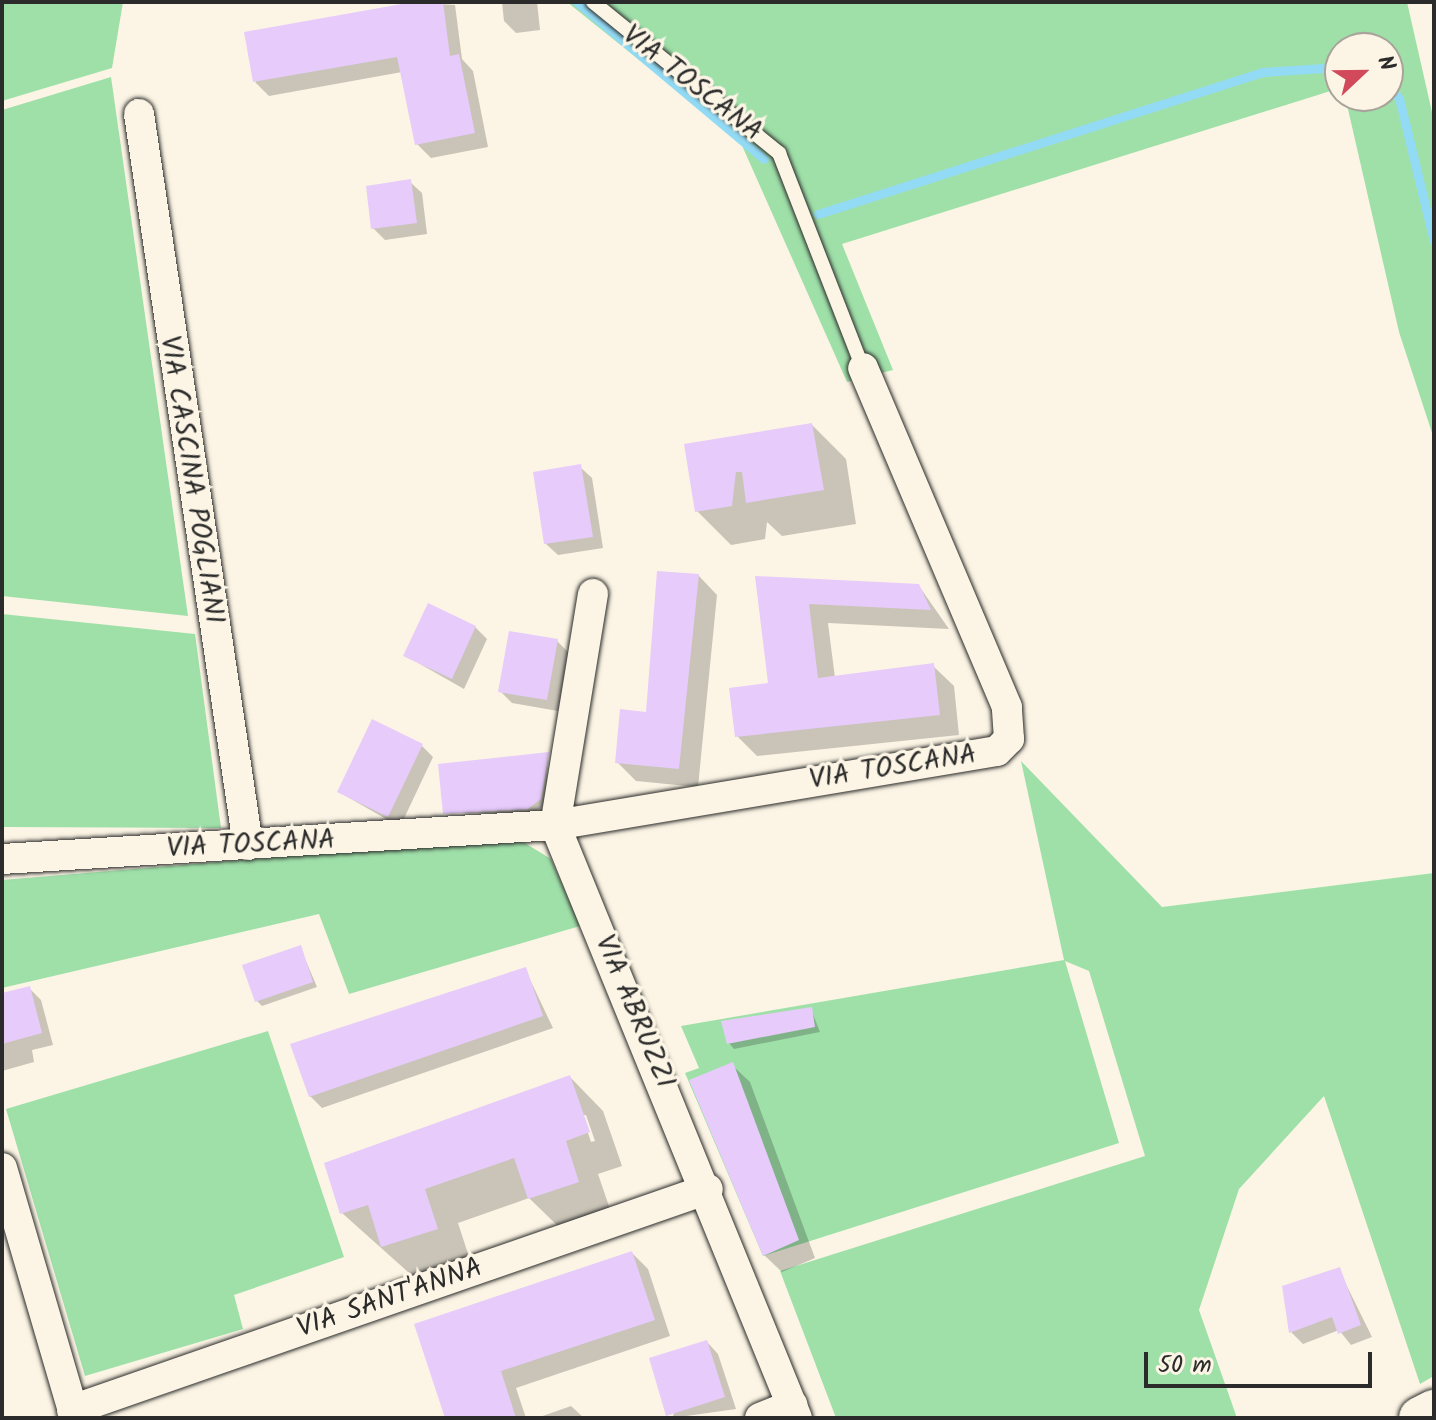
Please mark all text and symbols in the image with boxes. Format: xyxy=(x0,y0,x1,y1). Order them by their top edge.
street label: VIA TOSCANA xyxy=(615,19,769,149)
north arrow xyxy=(1324,32,1404,112)
text: N xyxy=(1366,51,1404,77)
street label: VIA CASCINA POGLIANI xyxy=(152,334,230,626)
street label: VIA TOSCANA xyxy=(807,738,979,798)
street label: VIA TOSCANA xyxy=(166,824,336,866)
street label: VIA ABRUZZI xyxy=(587,930,681,1094)
street label: VIA SANT'ANNA xyxy=(293,1252,487,1346)
scale bar xyxy=(1148,1336,1376,1386)
text: 50 m xyxy=(1158,1346,1212,1385)

